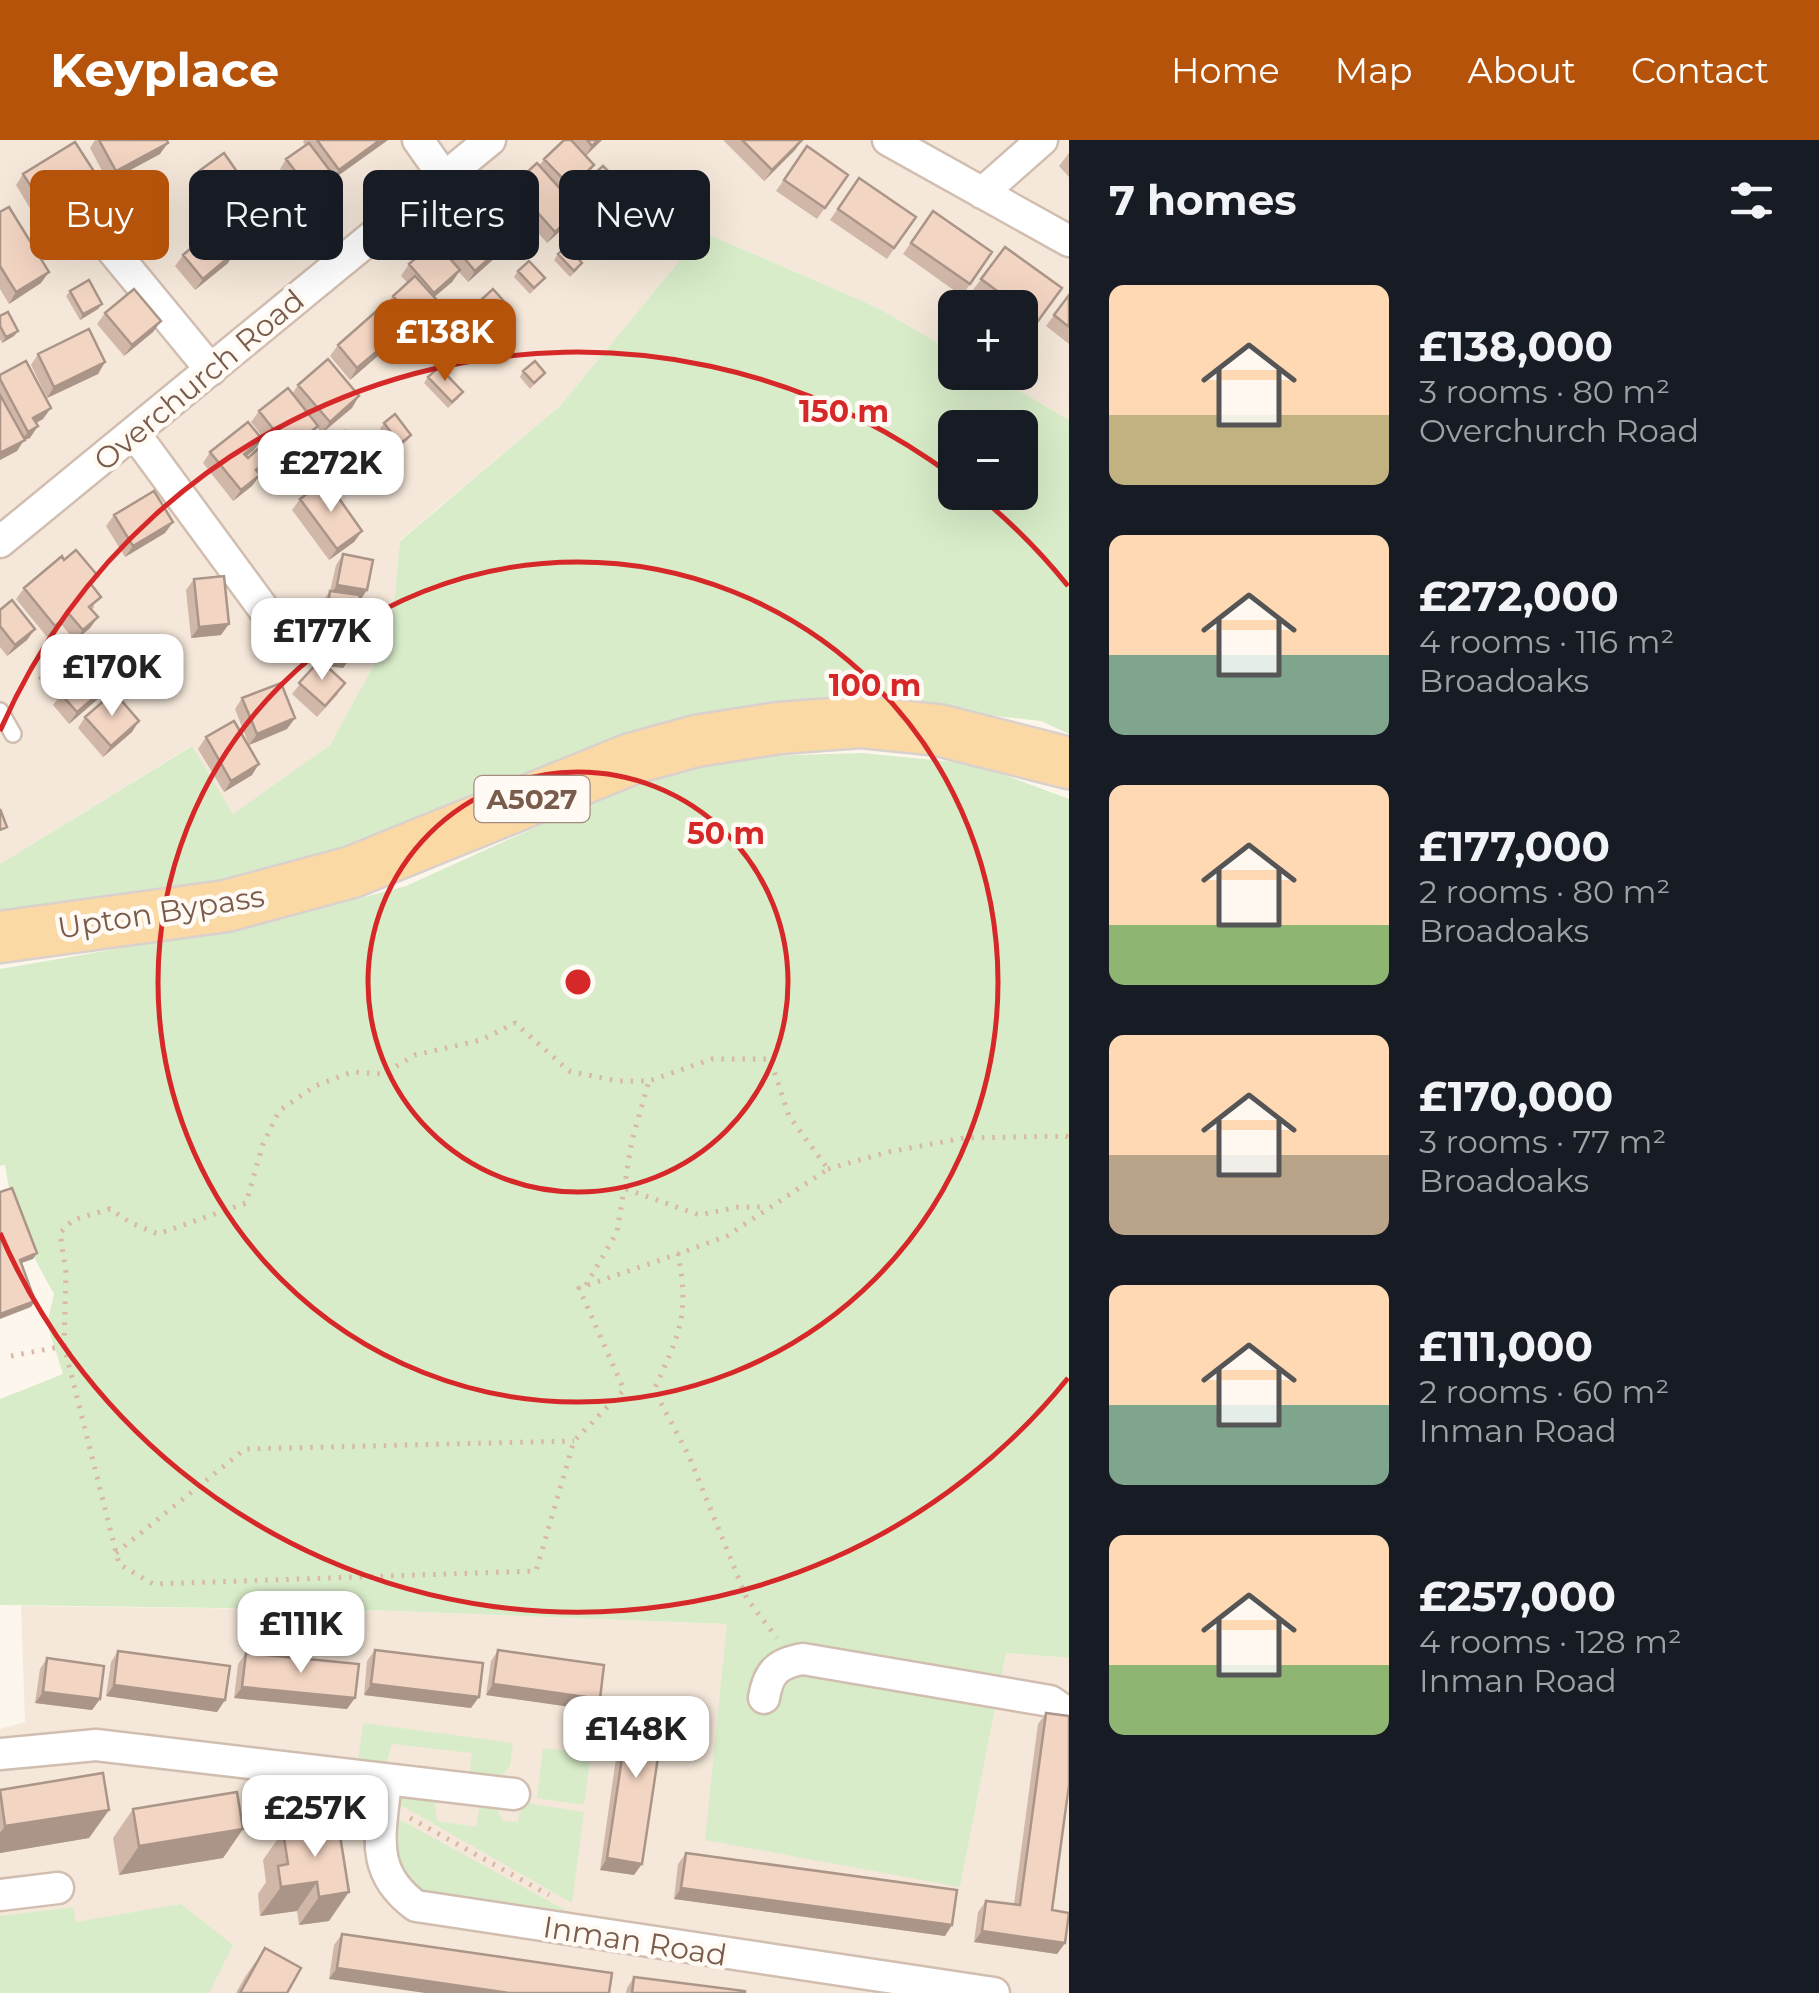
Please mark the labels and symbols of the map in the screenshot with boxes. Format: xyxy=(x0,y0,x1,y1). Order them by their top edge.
street label: Overchurch Road xyxy=(86,281,312,479)
pin: £138K xyxy=(375,299,515,384)
text: 150 m xyxy=(799,393,889,430)
pin: £272K xyxy=(261,430,401,515)
pin: £177K xyxy=(252,598,392,683)
pin: £170K xyxy=(42,634,182,719)
text: 100 m xyxy=(829,667,921,704)
road number: A5027 xyxy=(474,776,590,822)
text: 50 m xyxy=(687,815,765,852)
street label: Upton Bypass xyxy=(55,877,267,947)
centre of rings xyxy=(560,964,596,1000)
pin: £111K xyxy=(231,1591,371,1676)
pin: £148K xyxy=(566,1696,706,1781)
pin: £257K xyxy=(245,1775,385,1860)
street label: Inman Road xyxy=(541,1908,729,1974)

